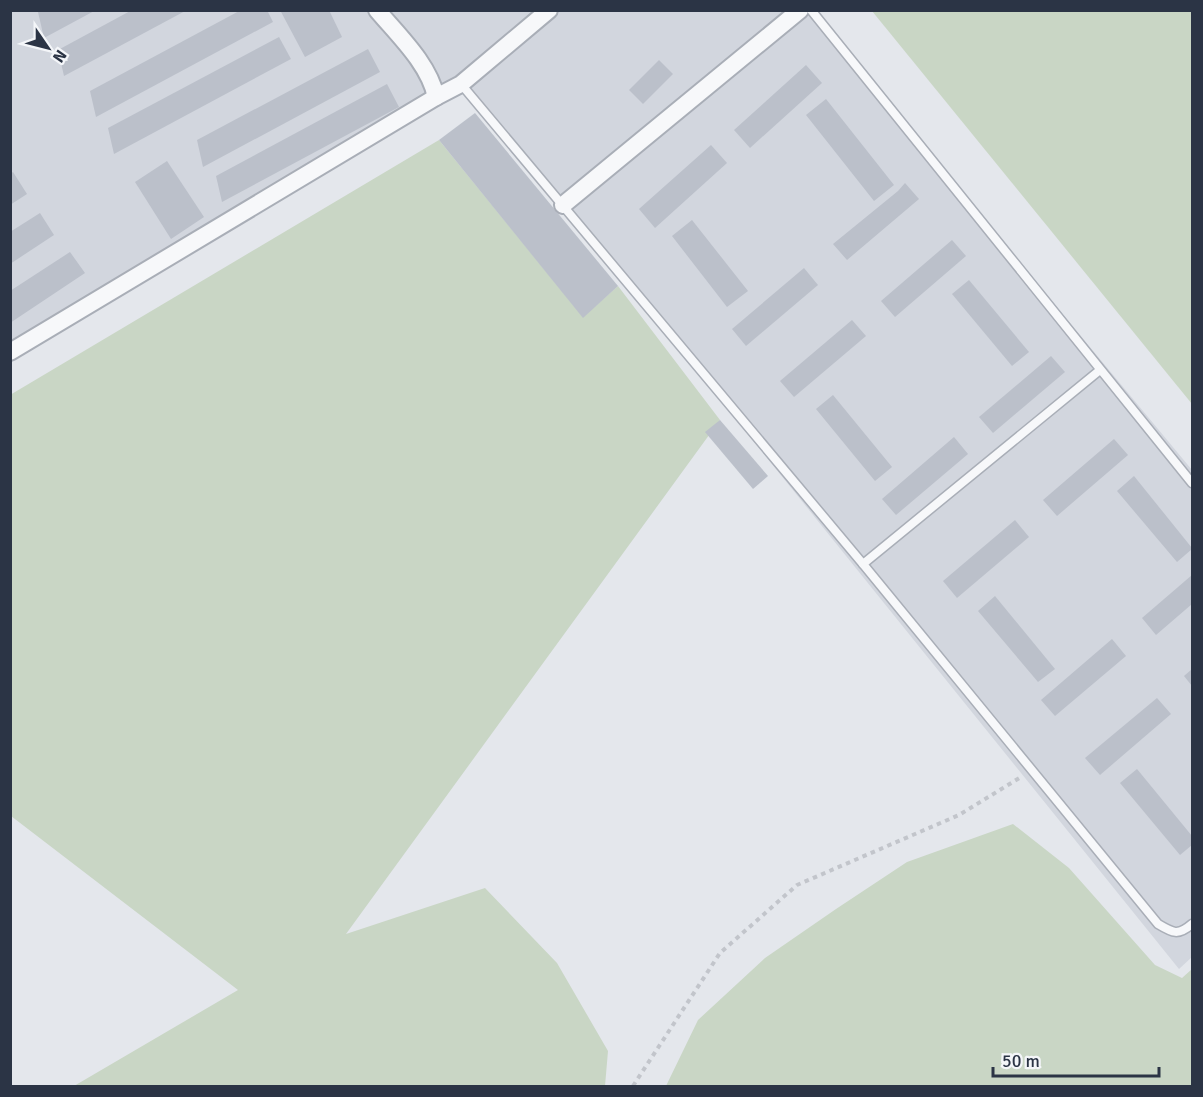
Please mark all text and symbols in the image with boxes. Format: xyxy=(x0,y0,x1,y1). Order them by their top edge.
north arrow xyxy=(18,18,78,78)
text: N xyxy=(48,46,71,66)
scale bar xyxy=(993,1040,1160,1078)
text: 50 m xyxy=(1002,1050,1040,1072)

